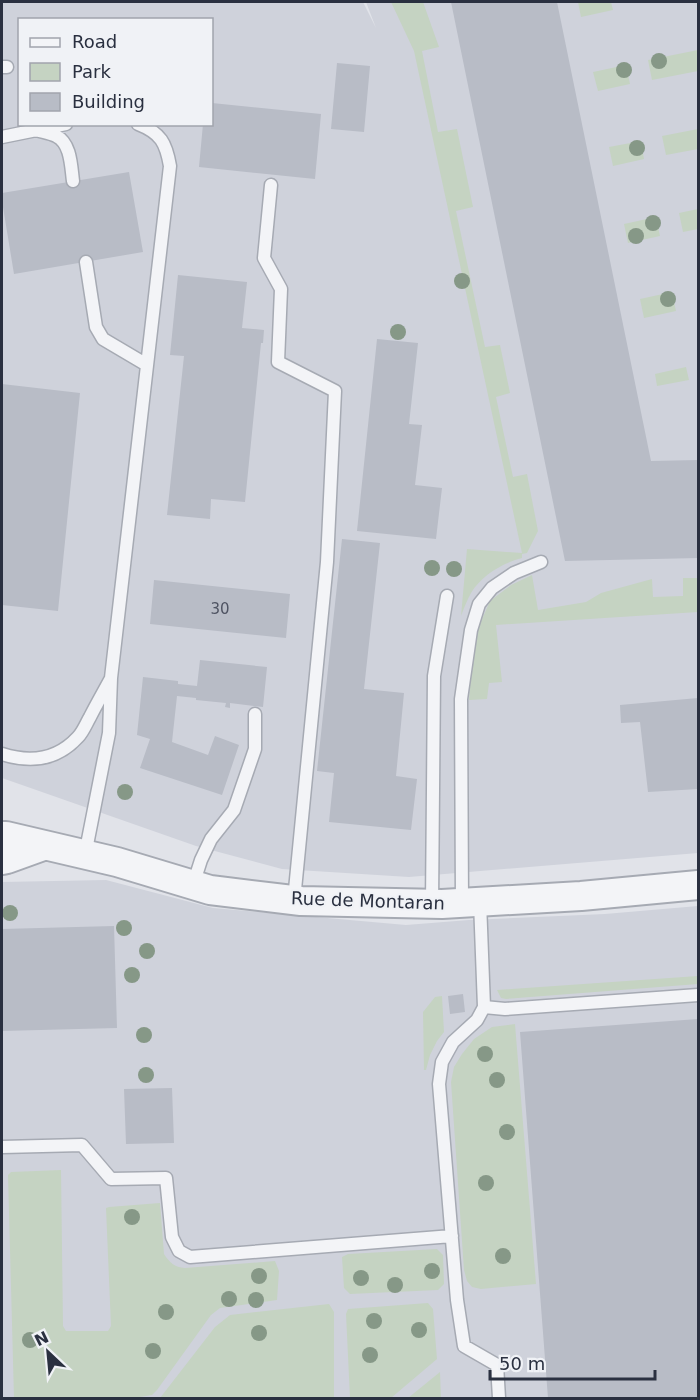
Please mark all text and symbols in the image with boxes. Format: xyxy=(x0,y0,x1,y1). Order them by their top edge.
legend xyxy=(18,18,213,126)
text: Road xyxy=(72,31,117,52)
text: Park xyxy=(72,61,111,82)
text: Building xyxy=(72,91,145,112)
house number: 30 xyxy=(210,600,230,618)
street label: Rue de Montaran xyxy=(291,887,445,914)
north arrow xyxy=(18,1322,78,1382)
text: N xyxy=(31,1327,52,1350)
scale bar xyxy=(490,1343,655,1381)
text: 50 m xyxy=(499,1353,545,1374)

